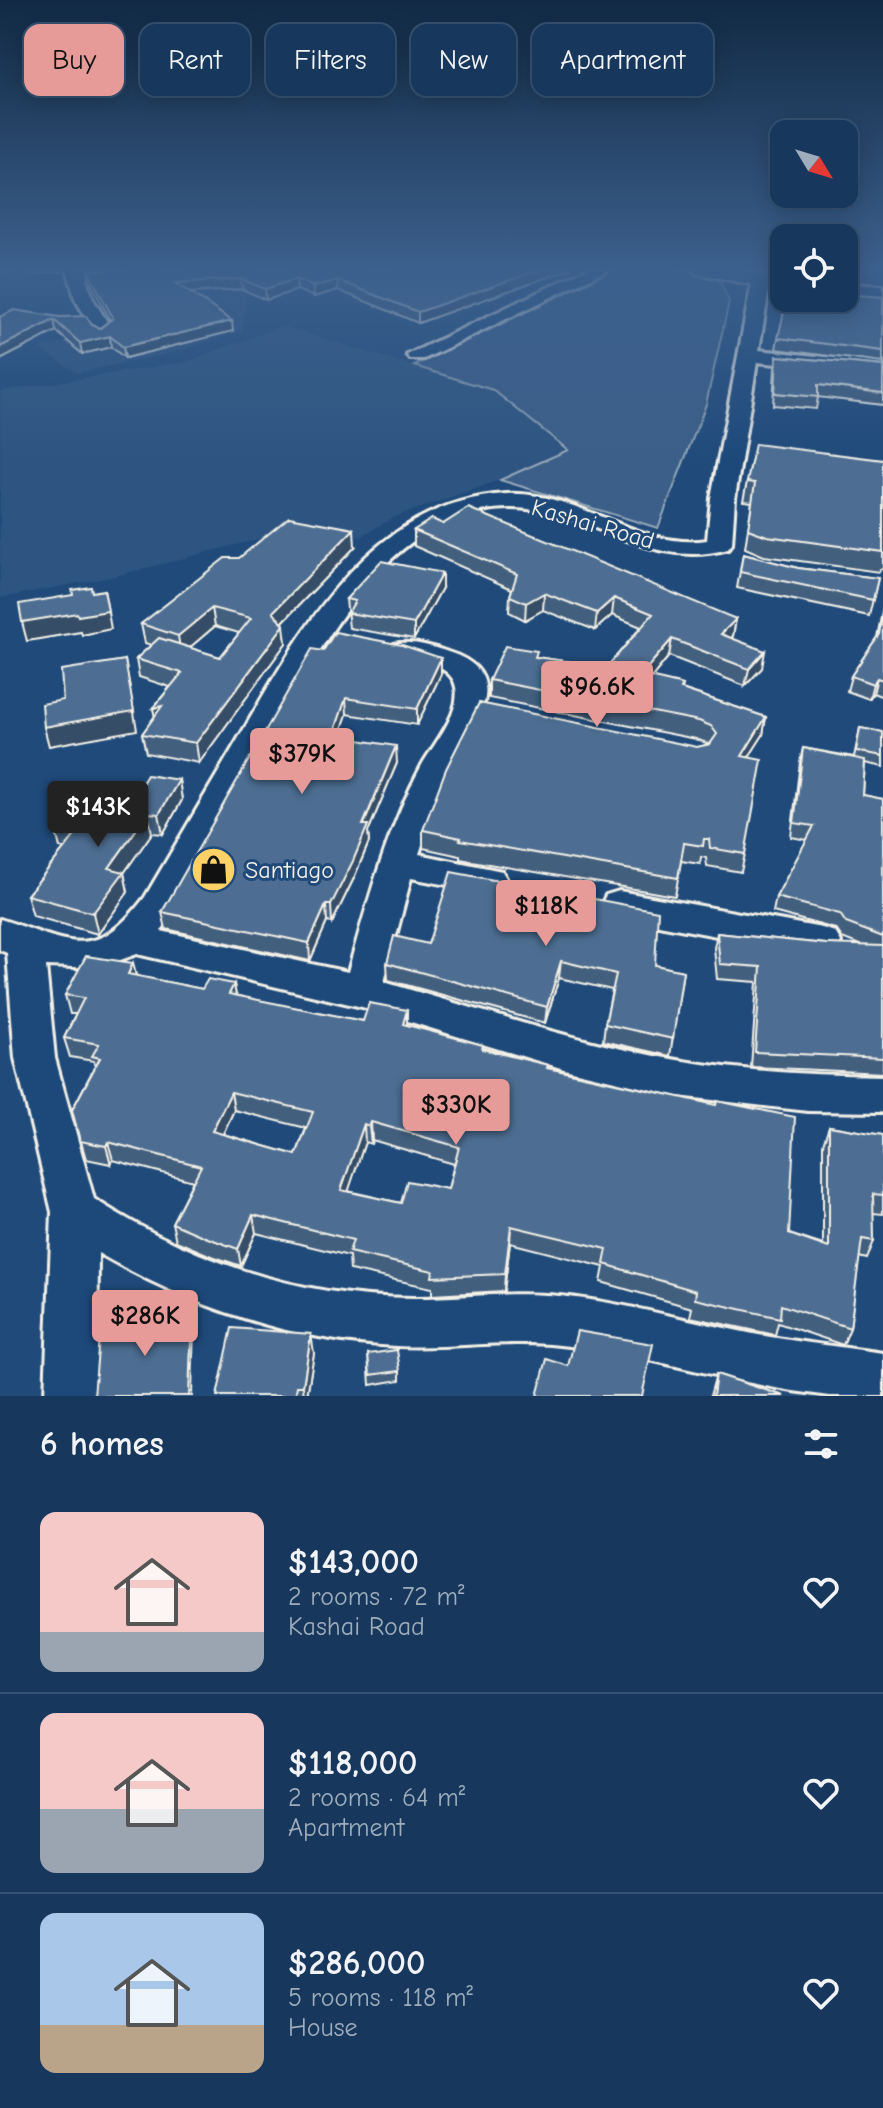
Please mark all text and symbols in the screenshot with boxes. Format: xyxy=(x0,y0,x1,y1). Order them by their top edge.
chip: Buy xyxy=(24,24,124,96)
chip: Rent xyxy=(140,24,250,96)
chip: Filters xyxy=(266,24,395,96)
chip: New xyxy=(411,24,516,96)
chip: Apartment xyxy=(532,24,713,96)
north arrow xyxy=(770,120,858,208)
map controls xyxy=(770,120,858,312)
button: locate xyxy=(770,224,858,312)
street label: Kashai Road xyxy=(528,493,658,555)
pin: $96.6K xyxy=(532,661,662,729)
text: $96.6K xyxy=(559,672,635,702)
pin: $379K xyxy=(246,728,358,796)
text: $379K xyxy=(268,739,336,769)
pin: $143K xyxy=(42,781,154,849)
text: $143K xyxy=(65,792,131,822)
shop icon: Santiago xyxy=(190,846,238,894)
place label: Santiago xyxy=(245,856,334,884)
pin: $118K xyxy=(490,880,602,948)
text: $118K xyxy=(514,891,578,921)
pin: $330K xyxy=(400,1079,512,1147)
text: $330K xyxy=(421,1090,491,1120)
pin: $286K xyxy=(89,1290,201,1358)
text: $286K xyxy=(110,1301,180,1331)
icon: filters xyxy=(799,1422,843,1466)
text: 6 homes xyxy=(40,1424,164,1464)
text: $143,000 xyxy=(288,1542,419,1582)
icon: home xyxy=(104,1544,200,1640)
icon: heart xyxy=(799,1570,843,1614)
text: 2 rooms · 72 m² xyxy=(288,1582,465,1612)
text: Kashai Road xyxy=(288,1612,425,1642)
text: $118,000 xyxy=(288,1743,417,1783)
icon: home xyxy=(104,1745,200,1841)
icon: heart xyxy=(799,1771,843,1815)
text: 2 rooms · 64 m² xyxy=(288,1783,465,1813)
text: Apartment xyxy=(288,1813,404,1843)
text: $286,000 xyxy=(288,1943,425,1983)
icon: home xyxy=(104,1945,200,2041)
icon: heart xyxy=(799,1971,843,2015)
text: 5 rooms · 118 m² xyxy=(288,1983,473,2013)
text: House xyxy=(288,2013,358,2043)

